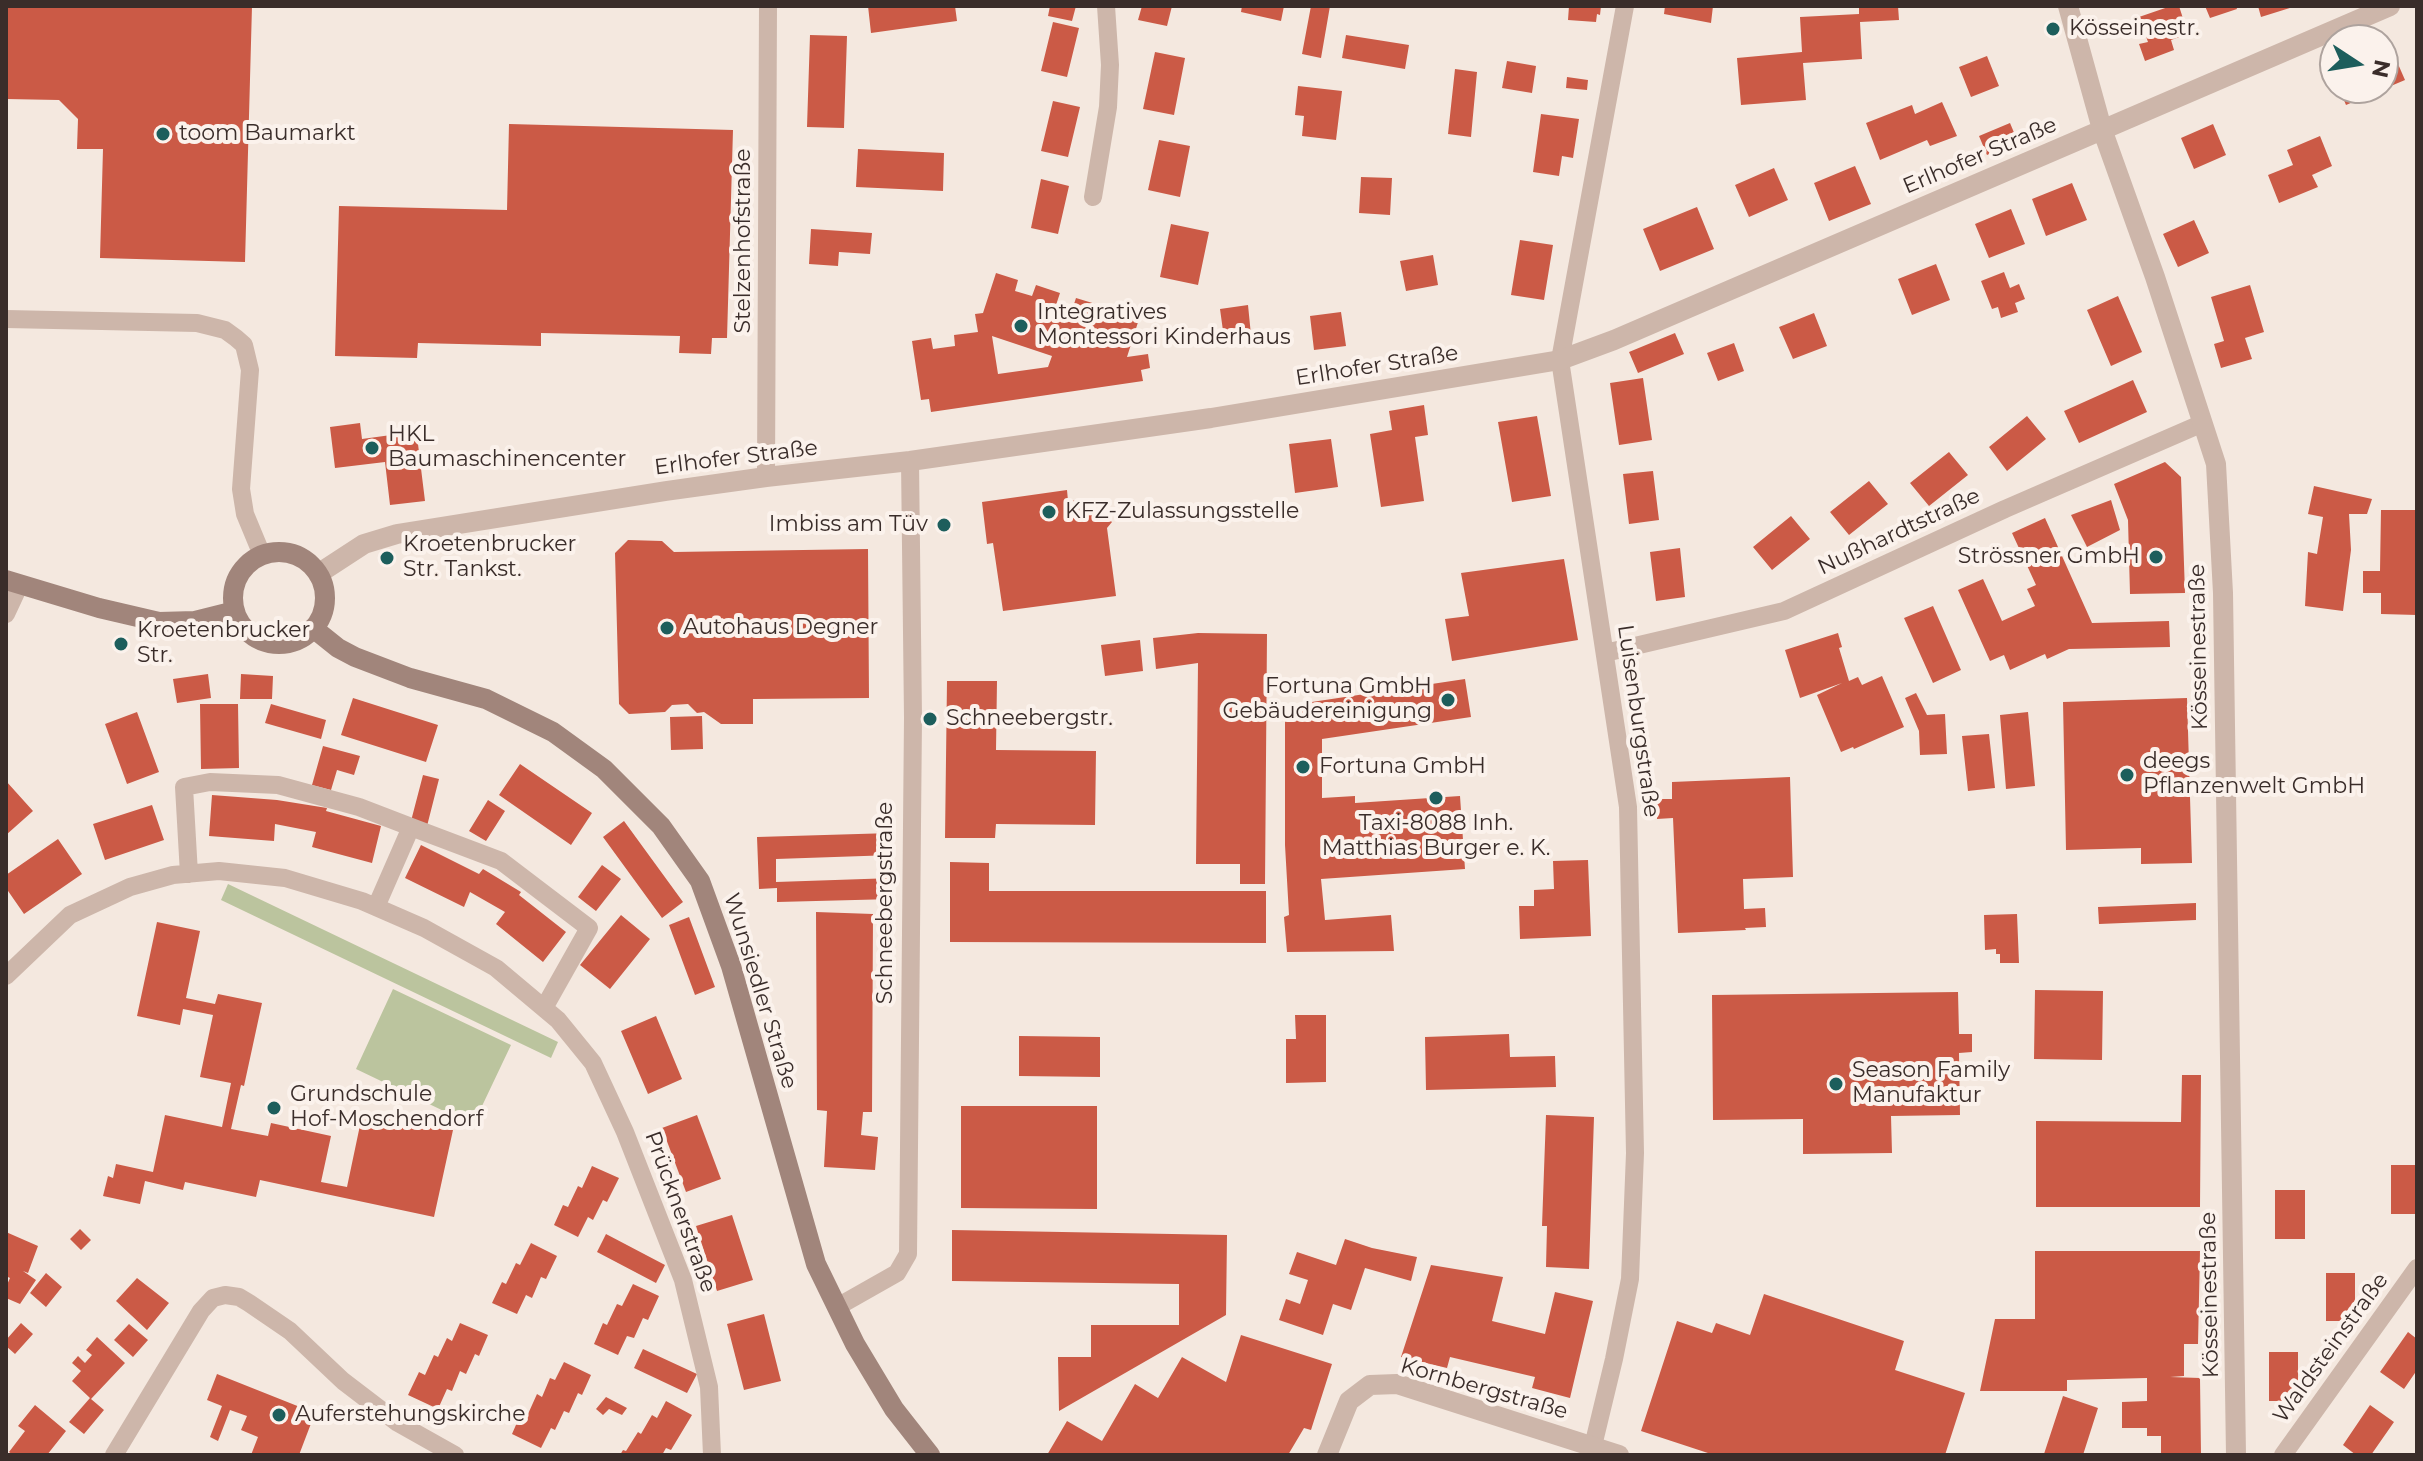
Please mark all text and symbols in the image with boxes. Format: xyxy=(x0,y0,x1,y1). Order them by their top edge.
place label: Kösseinestr. xyxy=(2069,16,2200,42)
marker: Kösseinestr. xyxy=(2044,20,2062,38)
north arrow xyxy=(2319,24,2399,104)
text: N xyxy=(2366,57,2396,80)
street label: Erlhofer Straße xyxy=(1899,112,2061,200)
place label: toom Baumarkt xyxy=(179,121,356,147)
marker: toom Baumarkt xyxy=(154,125,172,143)
street label: Stelzenhofstraße xyxy=(731,148,757,334)
place label: Integratives Montessori Kinderhaus xyxy=(1037,300,1291,352)
marker: Integratives Montessori Kinderhaus xyxy=(1012,317,1030,335)
street label: Erlhofer Straße xyxy=(1294,340,1460,392)
place label: HKL Baumaschinencenter xyxy=(388,422,626,474)
street label: Erlhofer Straße xyxy=(653,435,819,481)
marker: HKL Baumaschinencenter xyxy=(363,439,381,457)
street label: Nußhardtstraße xyxy=(1814,483,1984,581)
place label: KFZ-Zulassungsstelle xyxy=(1065,499,1299,525)
marker: KFZ-Zulassungsstelle xyxy=(1040,503,1058,521)
place label: Imbiss am Tüv xyxy=(769,512,928,538)
marker: Imbiss am Tüv xyxy=(935,516,953,534)
place label: Kroetenbrucker Str. Tankst. xyxy=(403,532,576,584)
place label: Strössner GmbH xyxy=(1958,544,2140,570)
marker: Strössner GmbH xyxy=(2147,548,2165,566)
marker: Kroetenbrucker Str. Tankst. xyxy=(378,549,396,567)
street label: Kösseinestraße xyxy=(2184,564,2214,730)
place label: Autohaus Degner xyxy=(683,615,878,641)
place label: Kroetenbrucker Str. xyxy=(137,618,310,670)
marker: Autohaus Degner xyxy=(658,619,676,637)
street label: Luisenburgstraße xyxy=(1611,623,1665,819)
marker: Kroetenbrucker Str. xyxy=(112,635,130,653)
place label: Fortuna GmbH Gebäudereinigung xyxy=(1223,674,1432,726)
marker: Fortuna GmbH Gebäudereinigung xyxy=(1439,691,1457,709)
place label: Schneebergstr. xyxy=(946,706,1113,732)
marker: Schneebergstr. xyxy=(921,710,939,728)
place label: deegs Pflanzenwelt GmbH xyxy=(2143,749,2365,800)
place label: Fortuna GmbH xyxy=(1319,754,1486,780)
marker: Fortuna GmbH xyxy=(1294,758,1312,776)
marker: deegs Pflanzenwelt GmbH xyxy=(2118,766,2136,784)
marker: Taxi-8088 Inh. Matthias Burger e. K. xyxy=(1427,789,1445,807)
street label: Schneebergstraße xyxy=(873,802,899,1004)
place label: Taxi-8088 Inh. Matthias Burger e. K. xyxy=(1322,811,1550,862)
street label: Wunsiedler Straße xyxy=(718,890,802,1092)
place label: Season Family Manufaktur xyxy=(1852,1058,2010,1110)
marker: Season Family Manufaktur xyxy=(1827,1075,1845,1093)
place label: Grundschule Hof-Moschendorf xyxy=(290,1082,483,1134)
marker: Grundschule Hof-Moschendorf xyxy=(265,1099,283,1117)
street label: Prücknerstraße xyxy=(639,1128,721,1296)
street label: Kösseinestraße xyxy=(2195,1212,2225,1378)
street label: Waldsteinstraße xyxy=(2268,1268,2394,1428)
street label: Kornbergstraße xyxy=(1397,1352,1571,1426)
place label: Auferstehungskirche xyxy=(295,1402,526,1428)
marker: Auferstehungskirche xyxy=(270,1406,288,1424)

